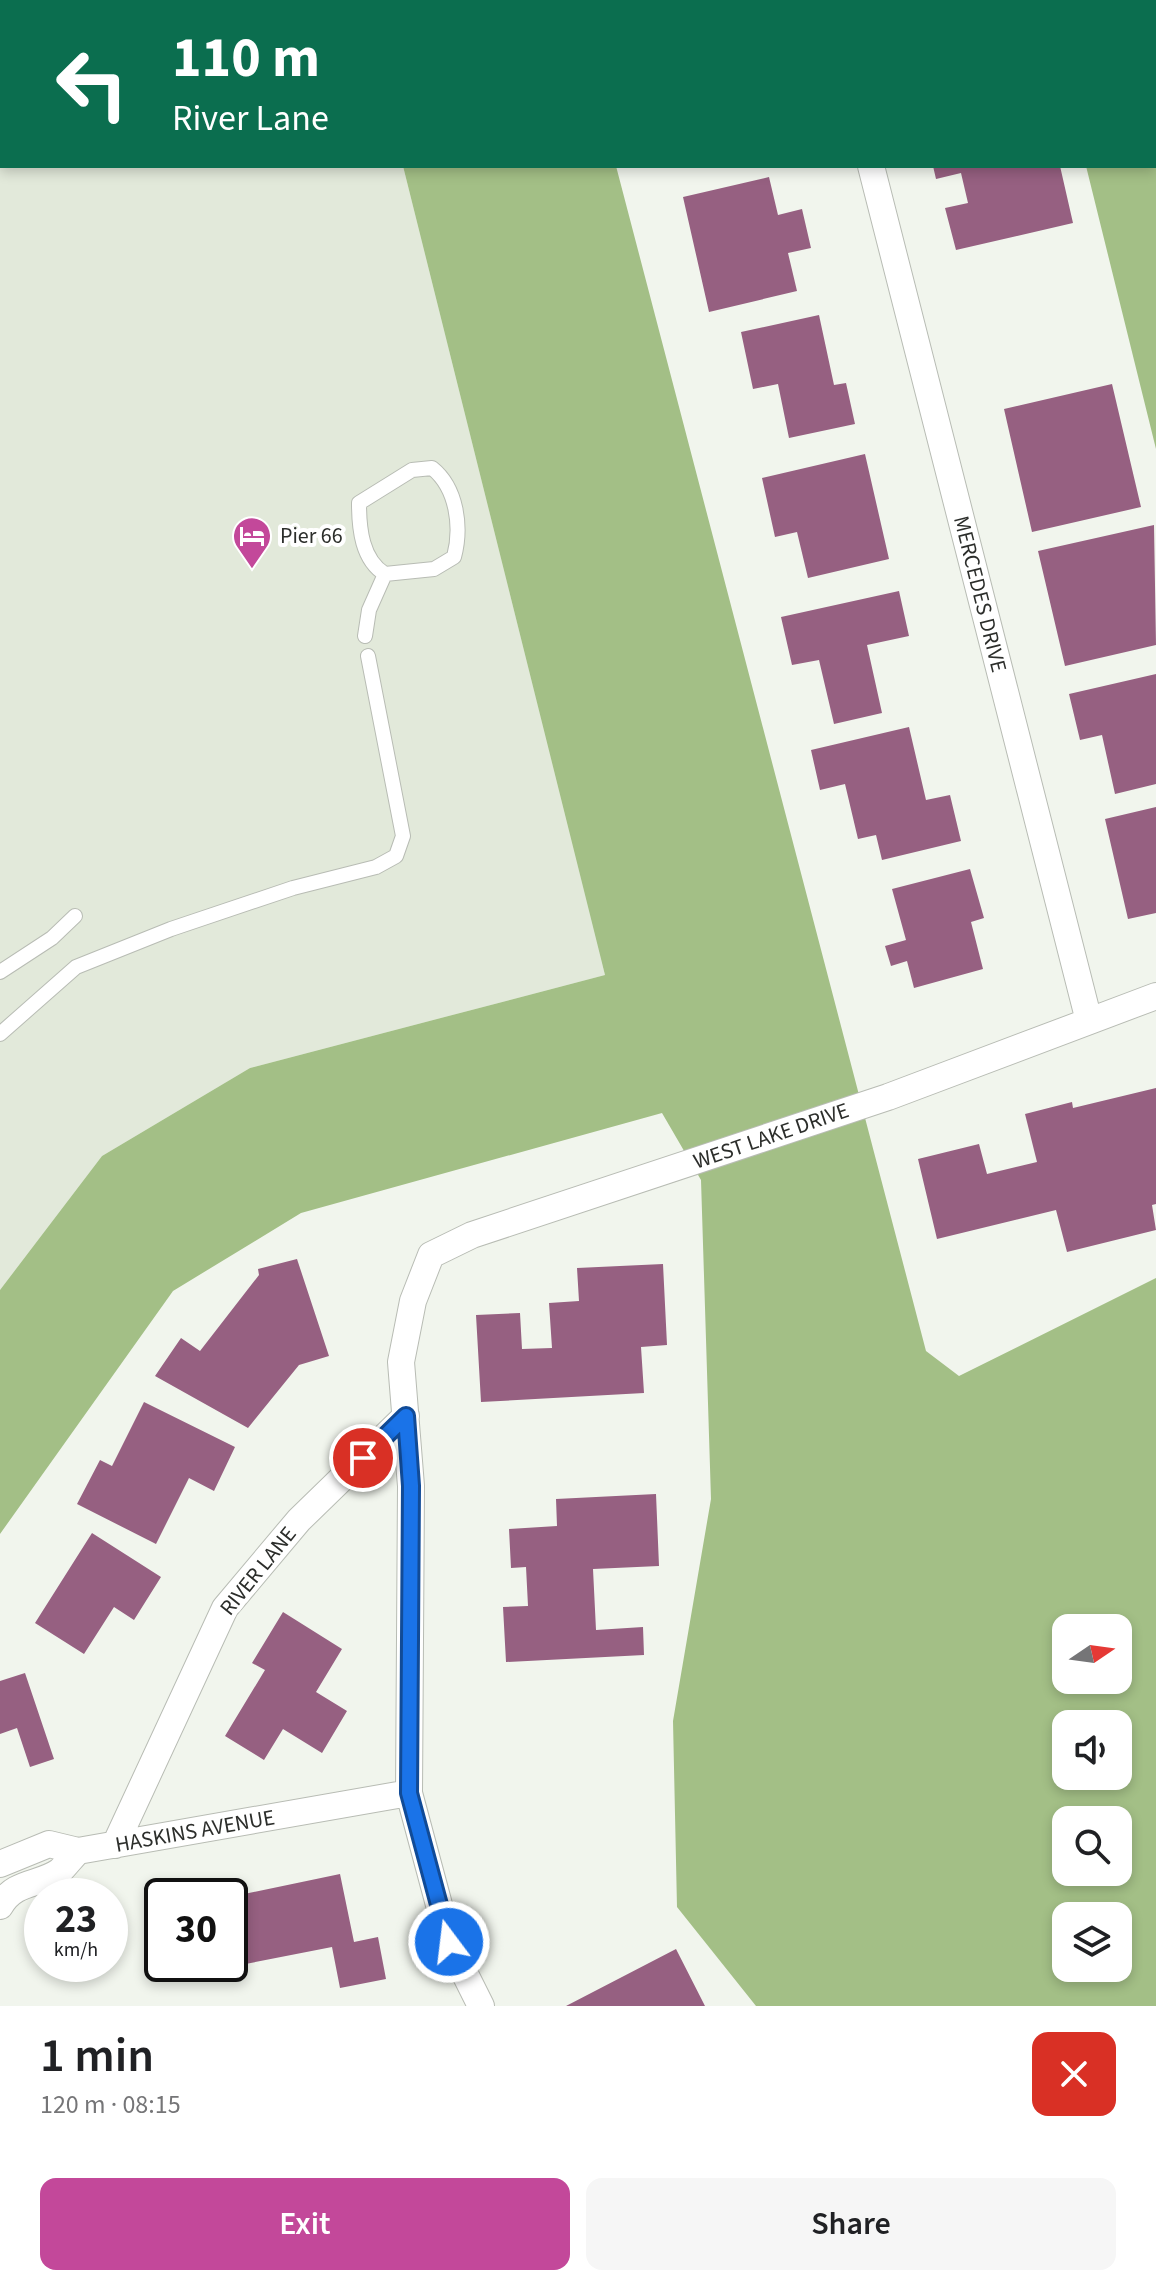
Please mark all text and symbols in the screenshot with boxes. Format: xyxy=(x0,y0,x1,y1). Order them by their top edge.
text: 110 m xyxy=(172,19,320,98)
icon: left xyxy=(40,32,144,136)
text: River Lane xyxy=(172,93,329,144)
street label: MERCEDES DRIVE xyxy=(945,512,1015,676)
hotel icon: Pier 66 xyxy=(231,515,273,570)
place label: Pier 66 xyxy=(280,520,343,552)
street label: WEST LAKE DRIVE xyxy=(689,1094,853,1178)
pin xyxy=(329,1424,397,1492)
icon: arrive xyxy=(341,1436,385,1480)
street label: RIVER LANE xyxy=(212,1519,304,1623)
north arrow xyxy=(1052,1614,1132,1694)
map controls xyxy=(1052,1614,1132,1982)
button: sound xyxy=(1052,1710,1132,1790)
street label: HASKINS AVENUE xyxy=(113,1801,277,1861)
button: search xyxy=(1052,1806,1132,1886)
speed limit sign: 30 xyxy=(144,1878,248,1982)
text: 23 xyxy=(55,1891,97,1948)
position arrow xyxy=(407,1900,491,1984)
button: layers xyxy=(1052,1902,1132,1982)
text: km/h xyxy=(54,1936,98,1964)
text: 1 min xyxy=(40,2022,154,2090)
button: close xyxy=(1032,2032,1116,2116)
text: 120 m · 08:15 xyxy=(40,2086,181,2123)
button: Exit xyxy=(40,2178,570,2270)
button: Share xyxy=(586,2178,1116,2270)

